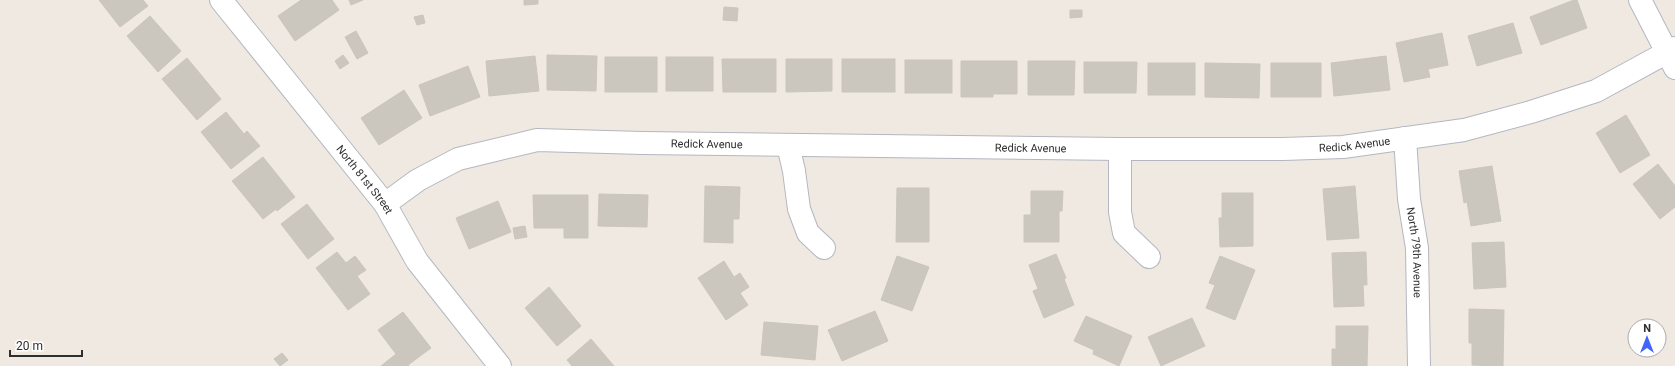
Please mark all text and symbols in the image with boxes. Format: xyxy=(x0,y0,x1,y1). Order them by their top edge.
street label: Redick Avenue xyxy=(1319,134,1391,155)
street label: Redick Avenue xyxy=(671,137,743,151)
street label: Redick Avenue xyxy=(995,141,1067,155)
street label: North 81st Street xyxy=(333,143,395,217)
street label: North 79th Avenue xyxy=(1403,206,1424,298)
north arrow xyxy=(1627,318,1667,358)
text: N xyxy=(1643,322,1651,335)
scale bar xyxy=(10,332,82,358)
text: 20 m xyxy=(16,339,43,353)

